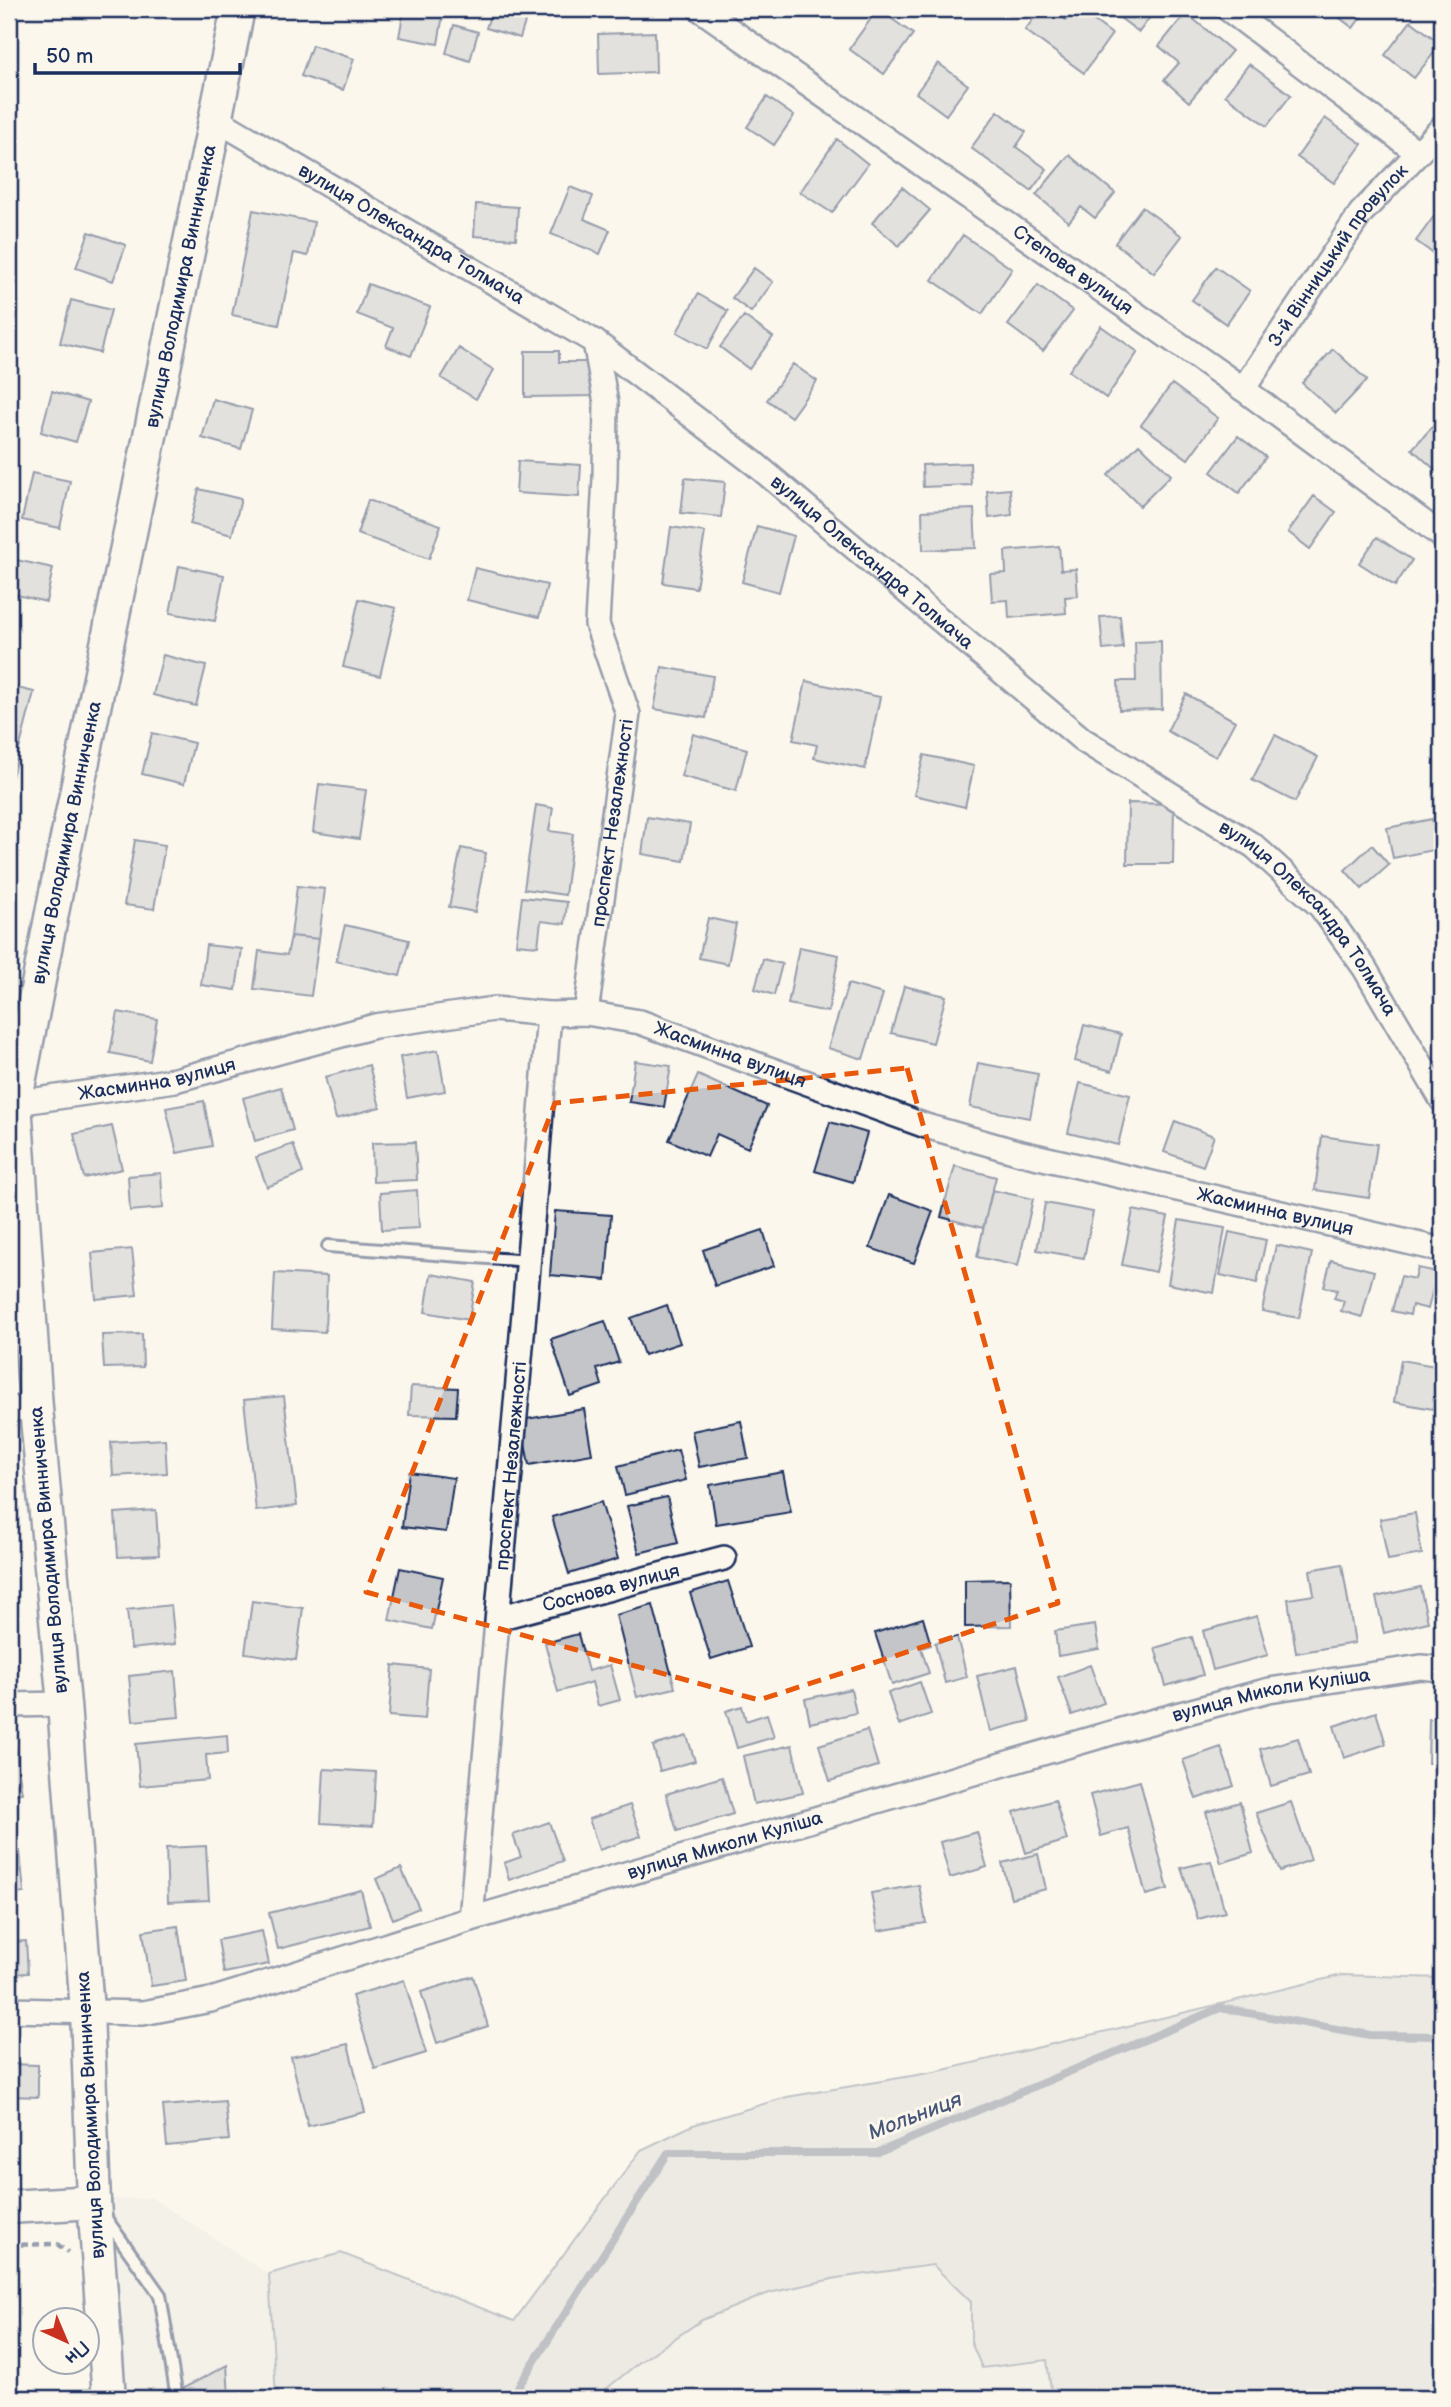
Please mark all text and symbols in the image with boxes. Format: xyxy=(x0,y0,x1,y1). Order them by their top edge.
scale bar xyxy=(35,32,240,76)
text: 50 m xyxy=(46,44,93,69)
street label: вулиця Володимира Винниченка xyxy=(140,143,221,430)
street label: вулиця Олександра Толмача xyxy=(294,159,529,309)
street label: 3-й Вінницький провулок xyxy=(1263,159,1413,351)
street label: Степова вулиця xyxy=(1008,220,1137,320)
street label: вулиця Олександра Толмача xyxy=(766,470,978,654)
street label: вулиця Володимира Винниченка xyxy=(27,699,106,986)
street label: проспект Незалежності xyxy=(587,717,639,928)
street label: вулиця Олександра Толмача xyxy=(1215,816,1402,1020)
street label: Жасминна вулиця xyxy=(651,1017,809,1093)
street label: Жасминна вулиця xyxy=(77,1053,238,1105)
street label: Жасминна вулиця xyxy=(1195,1182,1356,1241)
street label: проспект Незалежності xyxy=(491,1360,532,1571)
street label: вулиця Володимира Винниченка xyxy=(25,1405,73,1695)
street label: Соснова вулиця xyxy=(540,1559,682,1617)
street label: вулиця Миколи Куліша xyxy=(1170,1663,1372,1727)
street label: вулиця Миколи Куліша xyxy=(625,1806,825,1884)
street label: вулиця Володимира Винниченка xyxy=(72,1970,110,2260)
water label: Мольниця xyxy=(865,2087,966,2145)
north arrow xyxy=(32,2306,102,2376)
text: Пн xyxy=(60,2335,94,2369)

